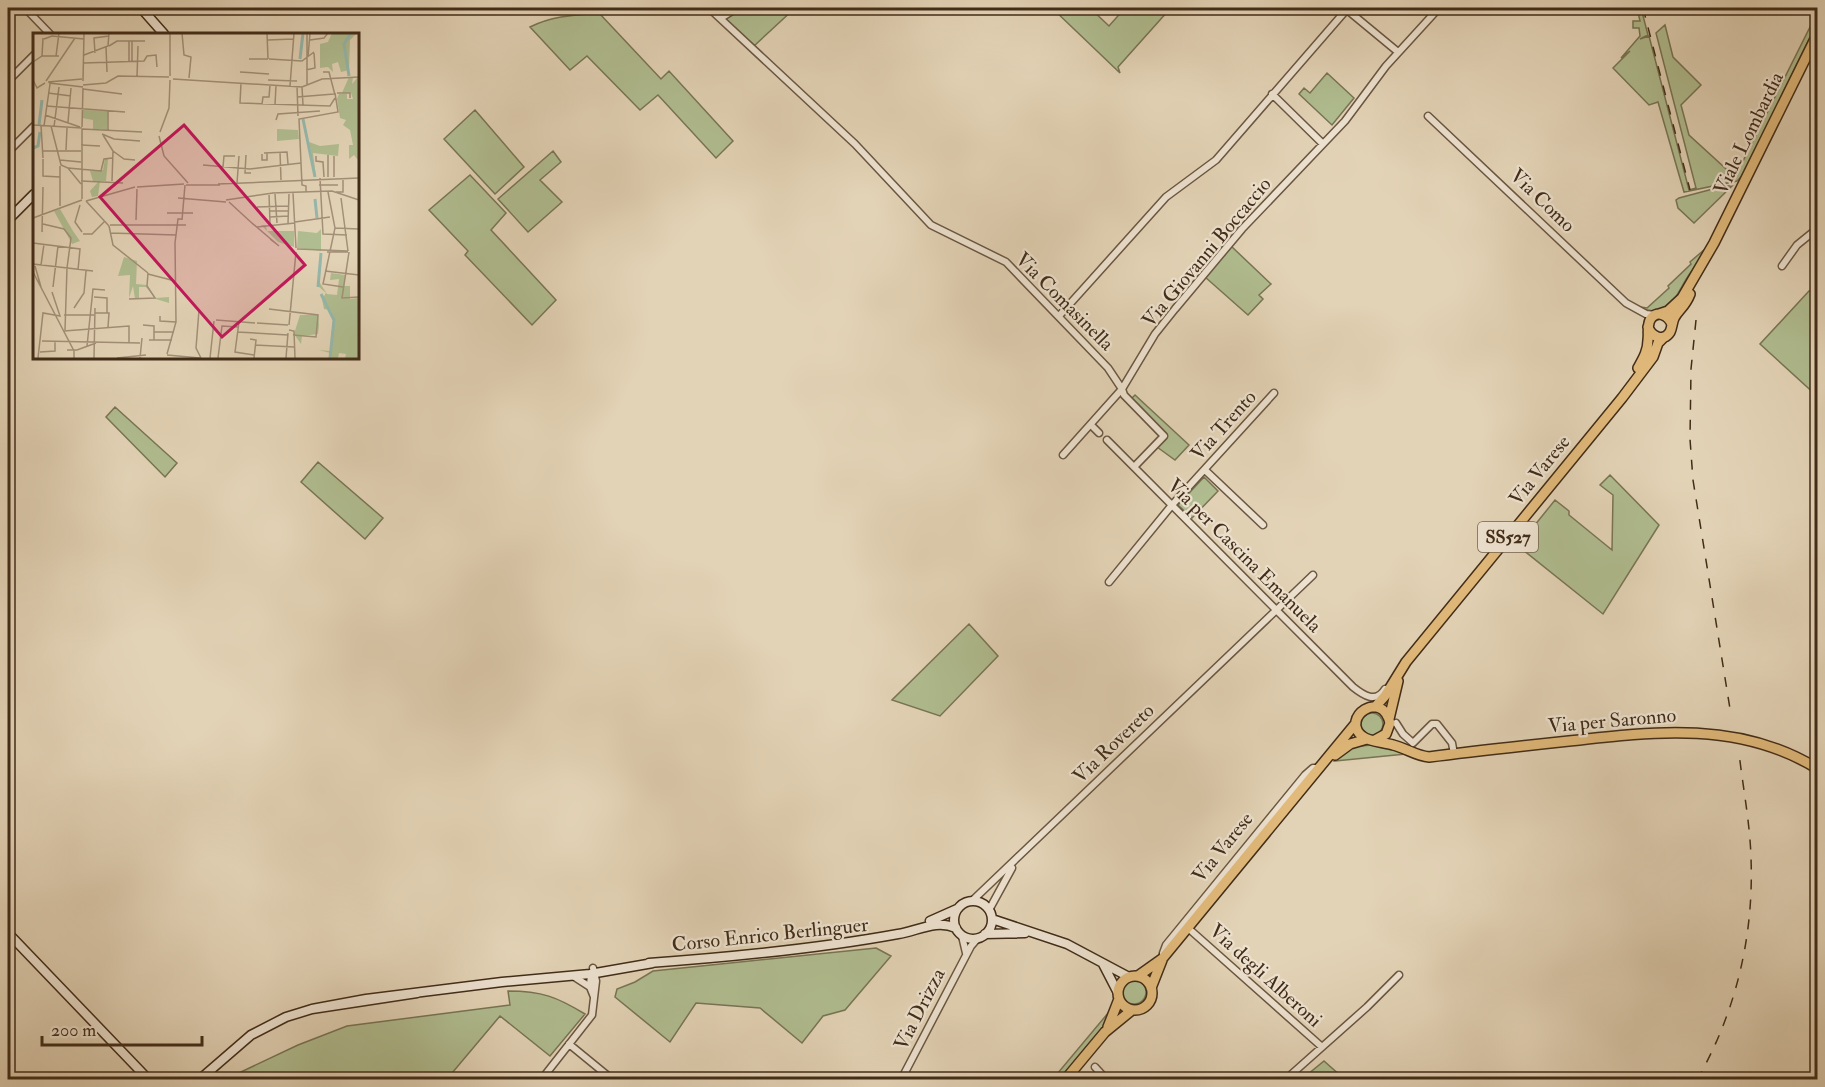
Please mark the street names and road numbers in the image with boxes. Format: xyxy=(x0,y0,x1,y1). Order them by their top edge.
street label: Viale Lombardia xyxy=(1708,67,1789,199)
street label: Via Como xyxy=(1505,163,1581,238)
street label: Via Giovanni Boccaccio xyxy=(1136,172,1276,332)
street label: Via Comasinella xyxy=(1010,247,1120,356)
street label: Via Trento xyxy=(1185,385,1262,466)
street label: Via Varese xyxy=(1503,430,1575,511)
street label: Via per Cascina Emanuela xyxy=(1162,473,1328,639)
road number: SS527 xyxy=(1478,522,1538,552)
street label: Via Rovereto xyxy=(1067,698,1159,788)
street label: Via per Saronno xyxy=(1547,702,1677,740)
street label: Via Varese xyxy=(1186,807,1258,888)
street label: Corso Enrico Berlinguer xyxy=(671,912,870,957)
street label: Via degli Alberoni xyxy=(1204,918,1327,1033)
street label: Via Drizza xyxy=(888,963,951,1054)

